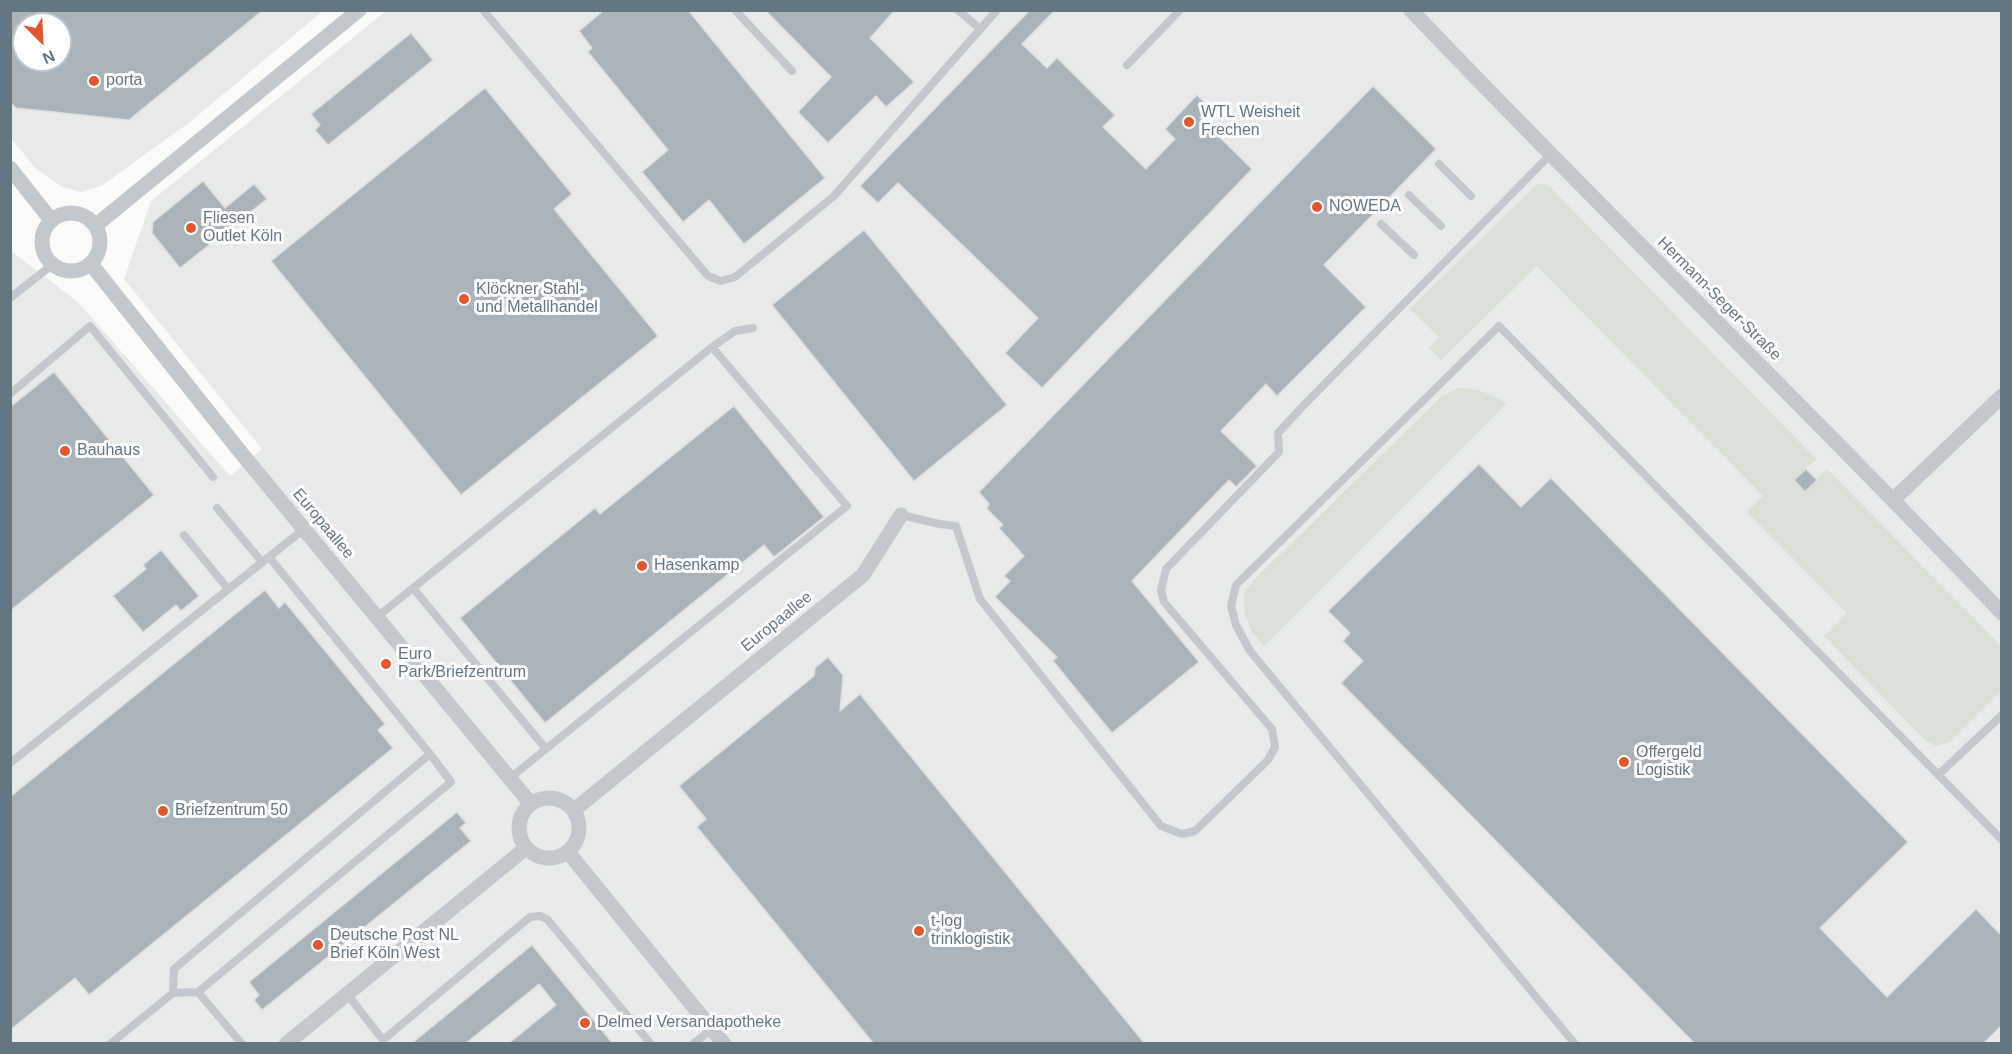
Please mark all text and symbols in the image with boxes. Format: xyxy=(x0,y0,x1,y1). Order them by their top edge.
north arrow xyxy=(12,12,72,72)
text: N xyxy=(40,47,57,67)
place label: porta xyxy=(106,71,142,91)
marker: porta xyxy=(87,74,101,88)
place label: WTL Weisheit Frechen xyxy=(1201,103,1300,141)
marker: WTL Weisheit Frechen xyxy=(1182,115,1196,129)
place label: NOWEDA xyxy=(1329,197,1401,217)
marker: NOWEDA xyxy=(1310,200,1324,214)
place label: Fliesen Outlet Köln xyxy=(203,209,282,247)
marker: Fliesen Outlet Köln xyxy=(184,221,198,235)
street label: Hermann-Seger-Straße xyxy=(1653,233,1785,365)
place label: Klöckner Stahl- und Metallhandel xyxy=(476,280,598,318)
marker: Klöckner Stahl- und Metallhandel xyxy=(457,292,471,306)
place label: Bauhaus xyxy=(77,441,140,461)
marker: Bauhaus xyxy=(58,444,72,458)
street label: Europaallee xyxy=(288,485,358,563)
place label: Hasenkamp xyxy=(654,556,739,576)
marker: Hasenkamp xyxy=(635,559,649,573)
street label: Europaallee xyxy=(738,588,816,656)
place label: Euro Park/Briefzentrum xyxy=(398,645,526,683)
marker: Euro Park/Briefzentrum xyxy=(379,657,393,671)
place label: Offergeld Logistik xyxy=(1636,743,1702,781)
marker: Offergeld Logistik xyxy=(1617,755,1631,769)
place label: Briefzentrum 50 xyxy=(175,801,288,821)
marker: Briefzentrum 50 xyxy=(156,804,170,818)
place label: t-log trinklogistik xyxy=(931,912,1010,950)
marker: t-log trinklogistik xyxy=(912,924,926,938)
place label: Deutsche Post NL Brief Köln West xyxy=(330,926,459,964)
marker: Deutsche Post NL Brief Köln West xyxy=(311,938,325,952)
place label: Delmed Versandapotheke xyxy=(597,1013,781,1033)
marker: Delmed Versandapotheke xyxy=(578,1016,592,1030)

